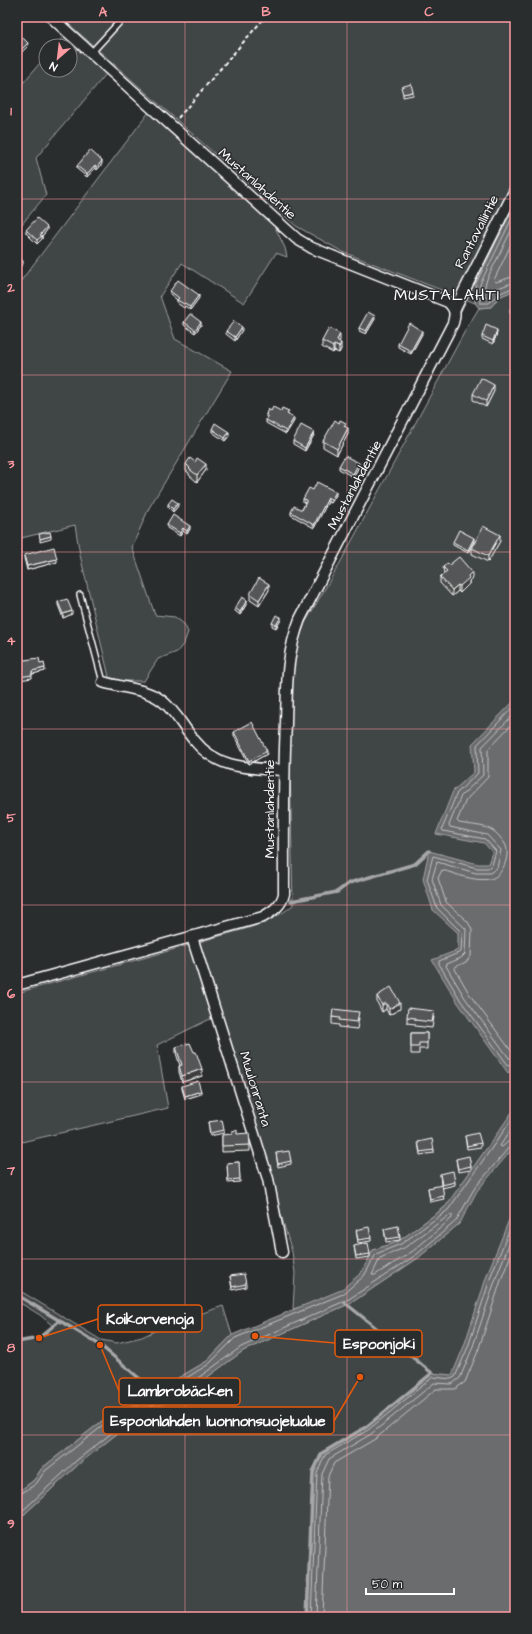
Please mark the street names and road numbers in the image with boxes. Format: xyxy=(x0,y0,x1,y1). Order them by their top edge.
street label: Mustanlahdentie xyxy=(214,143,301,225)
street label: Rantavallintie xyxy=(450,191,504,272)
street label: Mustanlahdentie xyxy=(323,436,387,533)
street label: Mustanlahdentie xyxy=(260,759,280,858)
street label: Muulonranta xyxy=(234,1049,276,1129)

